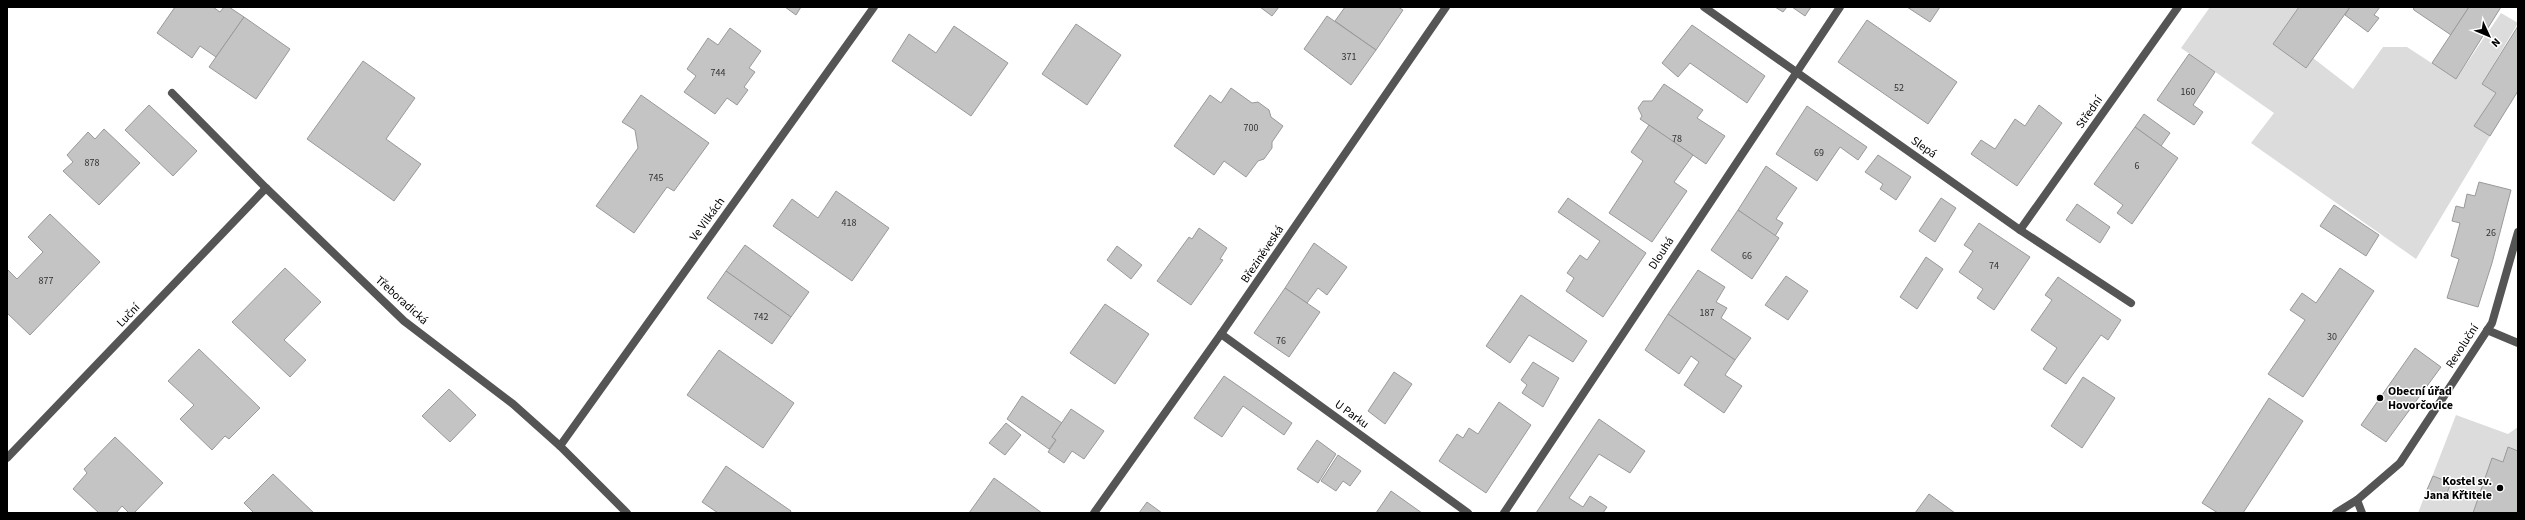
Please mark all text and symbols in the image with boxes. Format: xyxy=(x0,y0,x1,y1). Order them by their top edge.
north arrow xyxy=(2469,16,2509,56)
text: N xyxy=(2488,35,2504,50)
house number: 371 xyxy=(1342,50,1356,64)
house number: 744 xyxy=(711,66,725,80)
house number: 52 xyxy=(1894,81,1904,95)
house number: 160 xyxy=(2181,85,2195,99)
street label: Střední xyxy=(2072,92,2107,132)
house number: 700 xyxy=(1244,121,1258,135)
house number: 78 xyxy=(1672,132,1682,146)
street label: Slepá xyxy=(1907,132,1940,162)
house number: 69 xyxy=(1814,146,1824,160)
house number: 878 xyxy=(85,156,99,170)
house number: 6 xyxy=(2135,159,2140,173)
house number: 745 xyxy=(649,171,663,185)
street label: Ve Vilkách xyxy=(686,194,729,245)
house number: 418 xyxy=(842,216,856,230)
street label: Březiněveská xyxy=(1237,222,1288,286)
house number: 26 xyxy=(2486,226,2496,240)
street label: Dlouhá xyxy=(1644,234,1678,273)
house number: 66 xyxy=(1742,249,1752,263)
house number: 74 xyxy=(1989,259,1999,273)
street label: Třeboradická xyxy=(371,272,432,329)
house number: 877 xyxy=(39,274,53,288)
street label: Luční xyxy=(113,299,145,331)
house number: 187 xyxy=(1700,306,1714,320)
house number: 742 xyxy=(754,310,768,324)
street label: Revoluční xyxy=(2442,320,2484,372)
house number: 30 xyxy=(2327,330,2337,344)
house number: 76 xyxy=(1276,334,1286,348)
place label: Obecní úřad Hovorčovice xyxy=(2388,383,2453,414)
marker: Obecní úřad Hovorčovice xyxy=(2375,393,2385,403)
street label: U Parku xyxy=(1331,396,1372,433)
place label: Kostel sv. Jana Křtitele xyxy=(2424,473,2492,504)
marker: Kostel sv. Jana Křtitele xyxy=(2495,483,2505,493)

